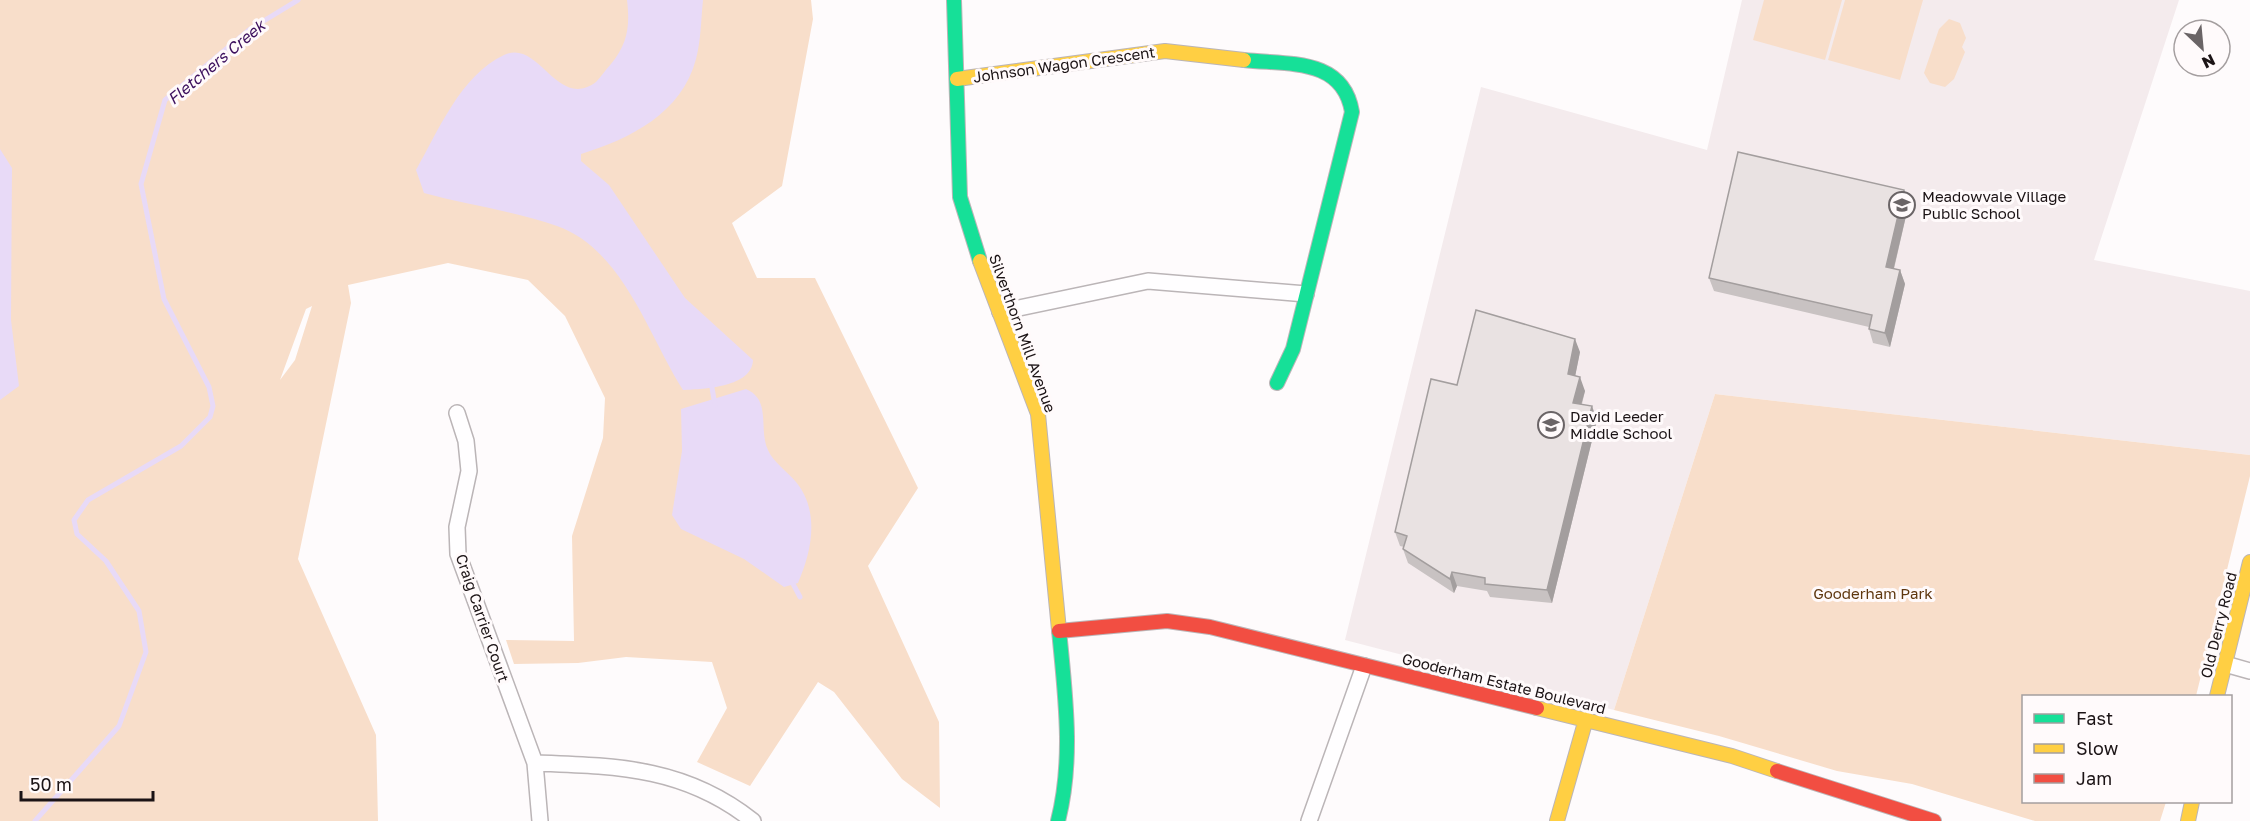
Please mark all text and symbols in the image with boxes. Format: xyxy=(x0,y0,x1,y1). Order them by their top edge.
water label: Fletchers Creek xyxy=(163,14,270,109)
north arrow xyxy=(2172,18,2232,78)
street label: Johnson Wagon Crescent xyxy=(972,42,1156,86)
text: N xyxy=(2199,50,2218,73)
place label: Meadowvale Village Public School xyxy=(1922,187,2066,222)
school or university icon: Meadowvale Village Public School xyxy=(1887,190,1917,220)
street label: Silverthorn Mill Avenue xyxy=(986,251,1060,415)
place label: David Leeder Middle School xyxy=(1570,407,1672,442)
school or university icon: David Leeder Middle School xyxy=(1536,410,1566,440)
street label: Craig Carrier Court xyxy=(453,551,513,685)
street label: Old Derry Road xyxy=(2196,570,2240,680)
park label: Gooderham Park xyxy=(1813,584,1933,602)
street label: Gooderham Estate Boulevard xyxy=(1400,649,1608,717)
legend xyxy=(2022,695,2232,803)
text: Fast xyxy=(2076,707,2113,729)
text: Slow xyxy=(2076,737,2119,759)
scale bar xyxy=(21,764,153,802)
text: Jam xyxy=(2076,767,2112,789)
text: 50 m xyxy=(30,773,72,795)

